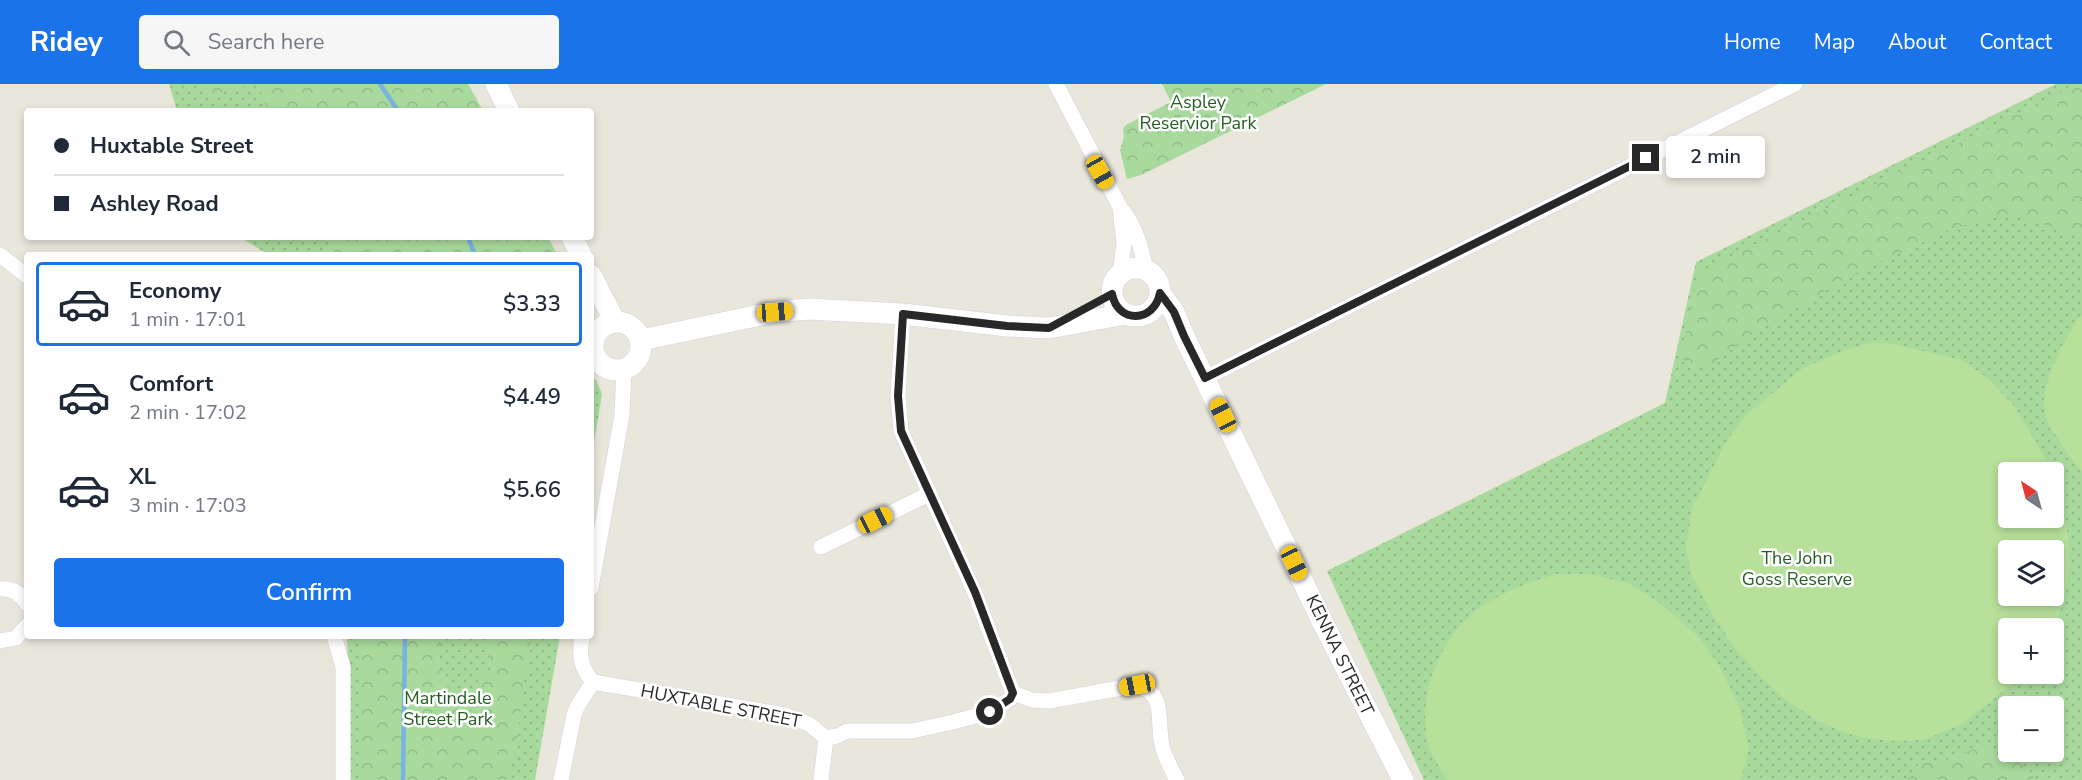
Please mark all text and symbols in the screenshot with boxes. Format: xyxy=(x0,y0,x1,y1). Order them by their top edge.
search box xyxy=(139,15,559,69)
text: Ridey xyxy=(30,23,103,61)
icon: search xyxy=(160,26,193,59)
text: Search here xyxy=(208,27,324,57)
text: Home xyxy=(1724,28,1781,56)
text: Map xyxy=(1814,28,1855,56)
text: About xyxy=(1888,28,1946,56)
text: Contact xyxy=(1979,28,2052,56)
park label: Aspley Reservior Park xyxy=(1139,90,1258,135)
text: Huxtable Street xyxy=(90,131,253,161)
callout: 2 min xyxy=(1667,137,1766,179)
text: 2 min xyxy=(1690,143,1741,170)
route end xyxy=(1632,144,1659,171)
car xyxy=(1083,152,1117,192)
text: Ashley Road xyxy=(90,189,219,219)
text: Economy xyxy=(129,276,221,306)
icon: car xyxy=(57,277,111,331)
text: $3.33 xyxy=(503,289,561,319)
car xyxy=(756,302,794,322)
text: 1 min · 17:01 xyxy=(129,306,247,333)
text: Comfort xyxy=(129,369,213,399)
icon: car xyxy=(57,370,111,424)
text: $4.49 xyxy=(503,382,561,412)
car xyxy=(1207,395,1239,435)
text: 2 min · 17:02 xyxy=(129,399,247,426)
text: XL xyxy=(129,462,156,492)
north arrow xyxy=(1998,462,2064,528)
map controls xyxy=(1998,462,2064,762)
icon: car xyxy=(57,463,111,517)
text: $5.66 xyxy=(503,475,561,505)
text: 3 min · 17:03 xyxy=(129,492,247,519)
car xyxy=(855,504,895,536)
button: layers xyxy=(1998,540,2064,606)
car xyxy=(1278,543,1310,583)
park label: The John Goss Reserve xyxy=(1742,546,1852,591)
button: Confirm xyxy=(54,558,564,627)
street label: KENNA STREET xyxy=(1300,591,1380,719)
button: + xyxy=(1998,618,2064,684)
car xyxy=(1118,673,1156,697)
street label: HUXTABLE STREET xyxy=(639,679,804,733)
park label: Martindale Street Park xyxy=(403,686,494,731)
button: − xyxy=(1998,696,2064,762)
route start xyxy=(976,698,1003,725)

